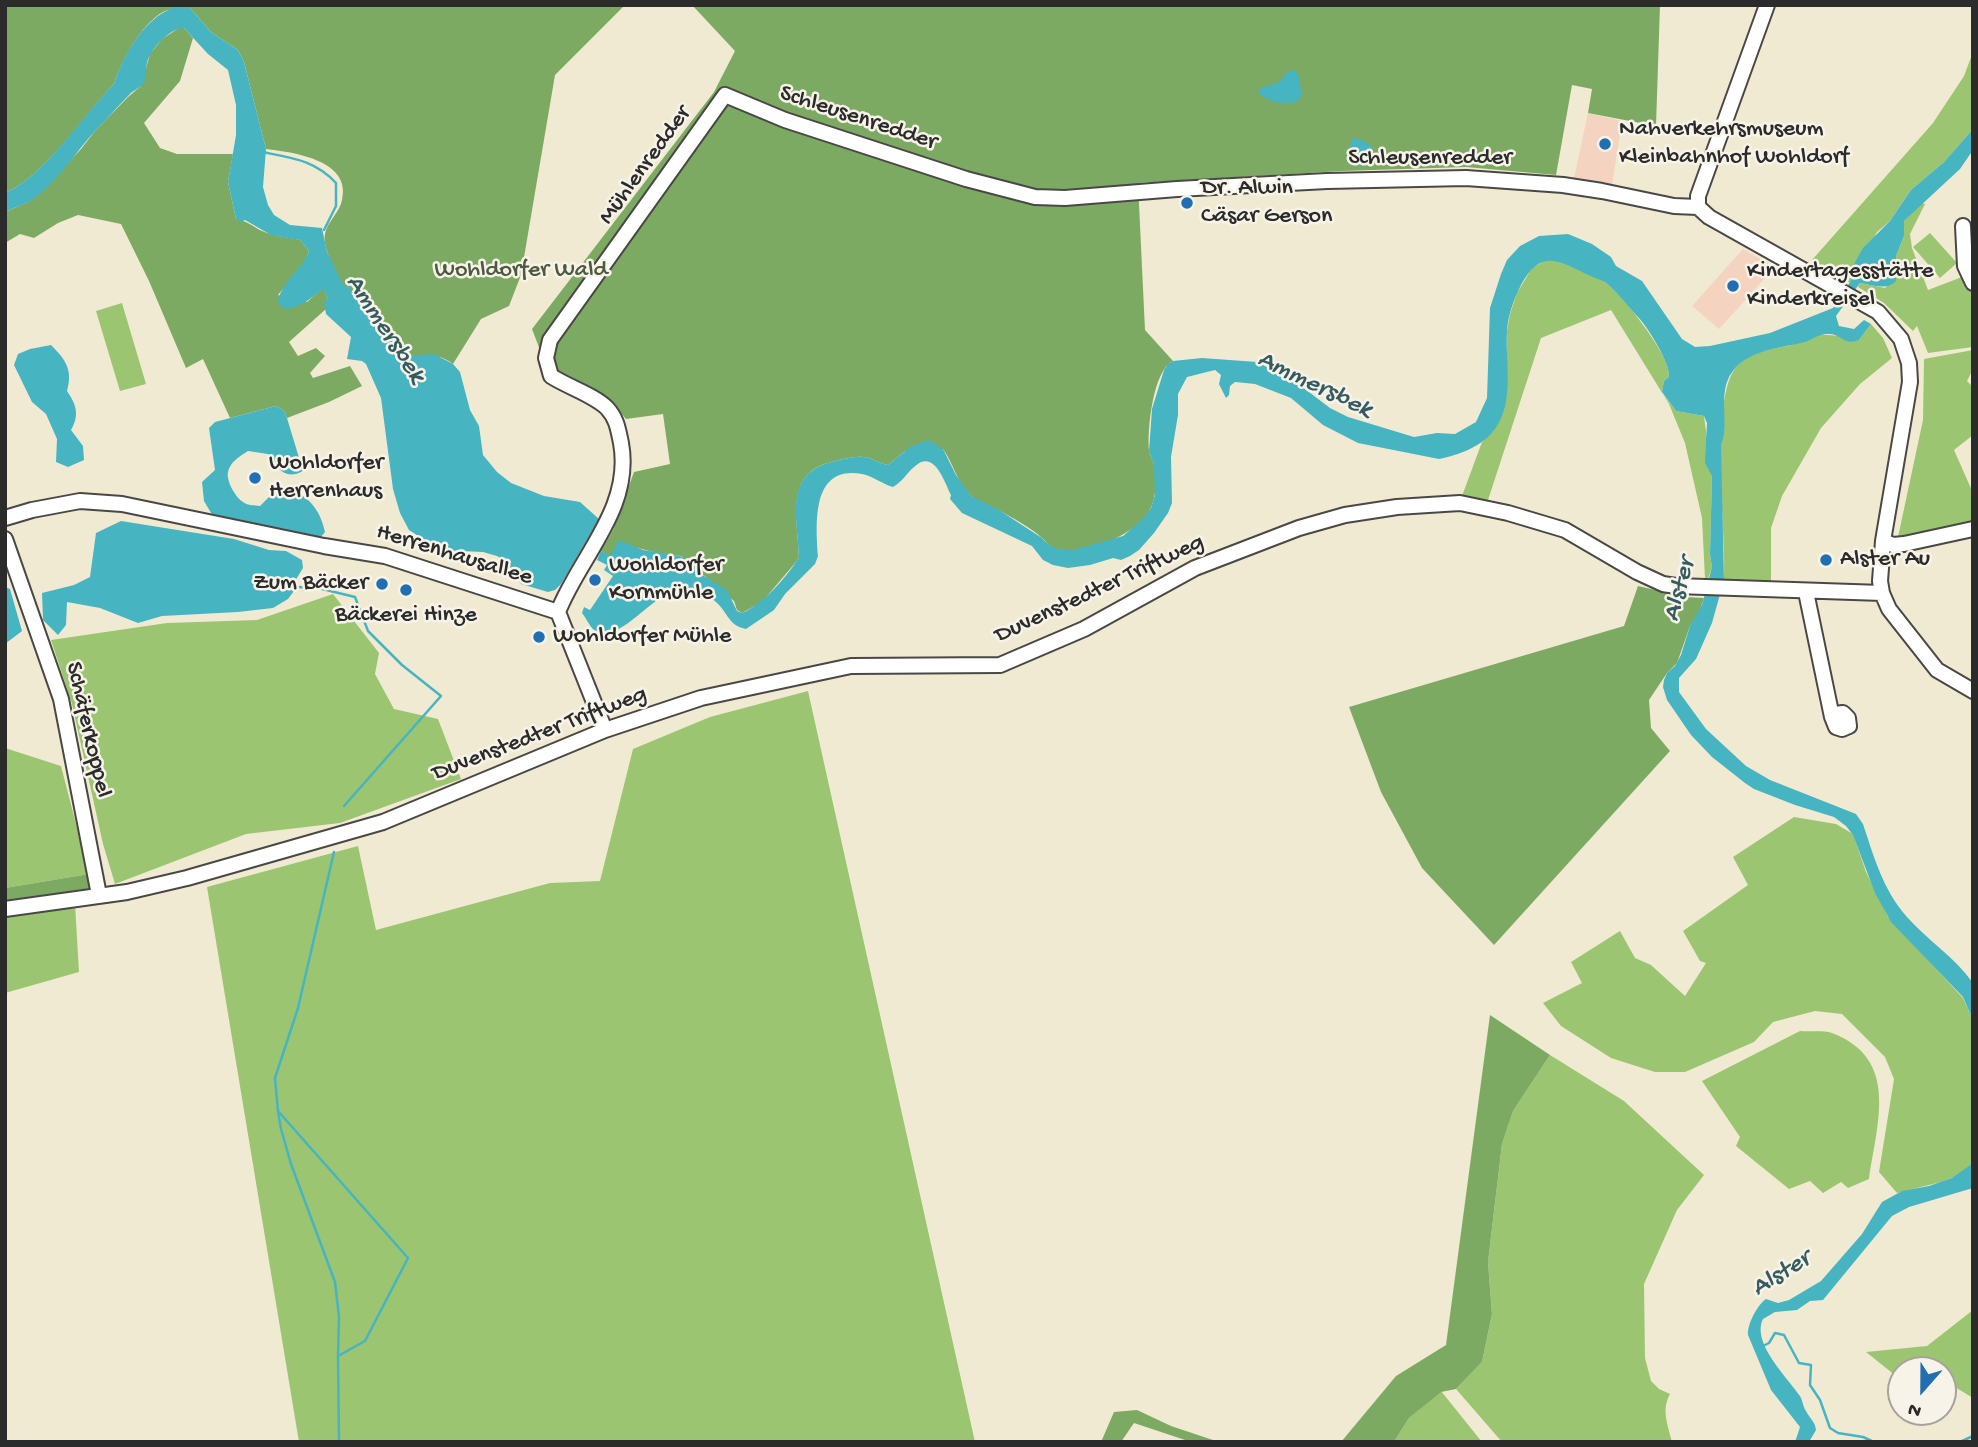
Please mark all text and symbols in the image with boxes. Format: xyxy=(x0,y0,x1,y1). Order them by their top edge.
street label: Schleusenredder xyxy=(776,80,940,158)
street label: Mühlenredder xyxy=(593,101,699,231)
place label: Nahverkehrsmuseum Kleinbahnhof Wohldorf xyxy=(1619,116,1849,172)
marker: Nahverkehrsmuseum Kleinbahnhof Wohldorf xyxy=(1597,136,1613,152)
street label: Schleusenredder xyxy=(1348,145,1512,173)
place label: Dr. Alwin Cäsar Gerson xyxy=(1201,175,1332,231)
marker: Dr. Alwin Cäsar Gerson xyxy=(1179,195,1195,211)
park label: Wohldorfer Wald xyxy=(434,257,608,285)
place label: Kindertagesstätte Kinderkreisel xyxy=(1747,258,1934,314)
water label: Ammersbek xyxy=(337,270,431,390)
marker: Kindertagesstätte Kinderkreisel xyxy=(1725,278,1741,294)
water label: Ammersbek xyxy=(1252,345,1376,427)
place label: Wohldorfer Herrenhaus xyxy=(269,450,383,506)
marker: Wohldorfer Herrenhaus xyxy=(247,470,263,486)
street label: Herrenhausallee xyxy=(372,519,536,593)
street label: Duvenstedter Triftweg xyxy=(991,529,1209,651)
place label: Alster Au xyxy=(1840,546,1930,574)
place label: Wohldorfer Kornmühle xyxy=(609,552,723,608)
marker: Alster Au xyxy=(1818,552,1834,568)
water label: Alster xyxy=(1658,555,1704,625)
place label: Zum Bäcker xyxy=(253,570,368,598)
marker: Wohldorfer Kornmühle xyxy=(587,572,603,588)
marker: Zum Bäcker xyxy=(374,576,390,592)
marker: Bäckerei Hinze xyxy=(398,582,414,598)
place label: Bäckerei Hinze xyxy=(335,602,477,630)
place label: Wohldorfer Mühle xyxy=(553,623,731,651)
marker: Wohldorfer Mühle xyxy=(531,629,547,645)
street label: Schäferkoppel xyxy=(57,659,117,801)
street label: Duvenstedter Triftweg xyxy=(429,681,651,789)
water label: Alster xyxy=(1747,1245,1817,1305)
north arrow xyxy=(1887,1356,1957,1426)
text: N xyxy=(1905,1396,1925,1422)

